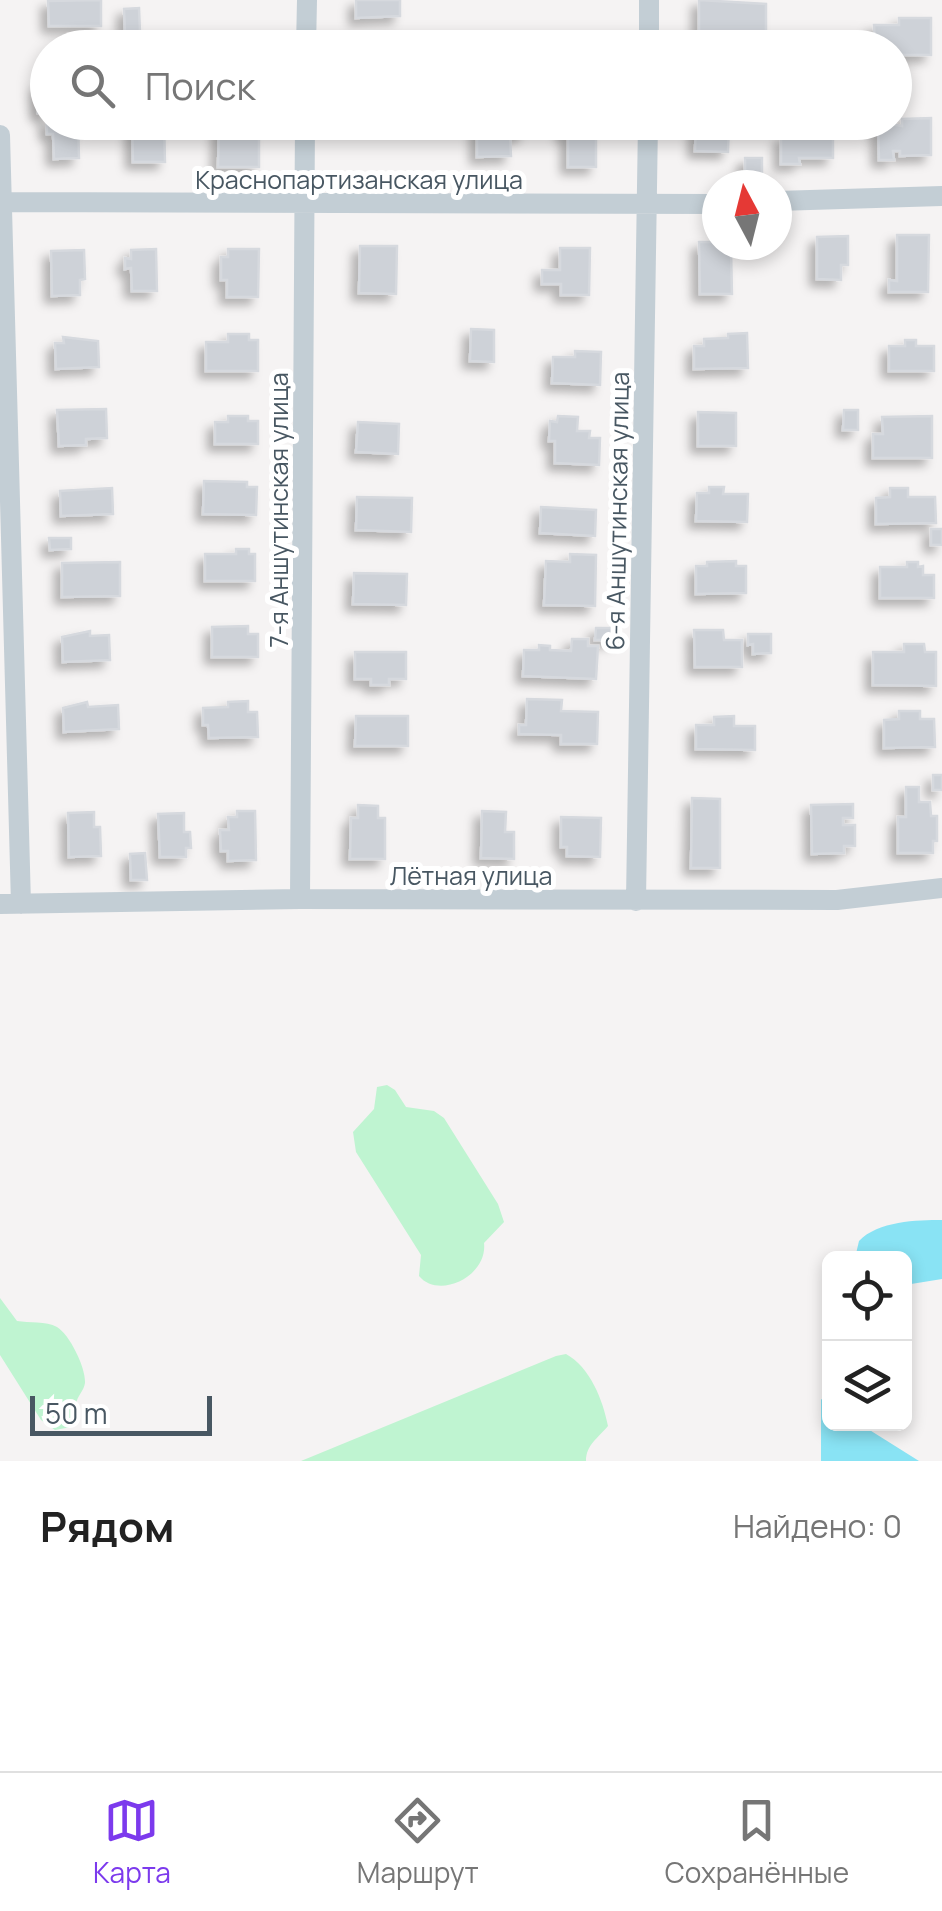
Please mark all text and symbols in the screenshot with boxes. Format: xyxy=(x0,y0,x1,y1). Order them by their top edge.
search box xyxy=(30,30,912,140)
icon: search xyxy=(65,58,120,113)
text: Поиск xyxy=(145,59,255,111)
street label: Краснопартизанская улица xyxy=(195,162,523,197)
north arrow xyxy=(702,170,792,260)
street label: 6-я Аншутинская улица xyxy=(597,371,637,651)
street label: 7-я Аншутинская улица xyxy=(261,372,296,648)
street label: Лётная улица xyxy=(390,858,552,893)
map controls xyxy=(822,1251,912,1431)
button: locate xyxy=(822,1251,912,1341)
button: layers xyxy=(822,1341,912,1431)
scale bar xyxy=(30,1391,212,1436)
text: 50 m xyxy=(45,1394,108,1432)
text: Рядом xyxy=(40,1497,174,1555)
text: Найдено: 0 xyxy=(733,1504,902,1548)
tab: Карта xyxy=(93,1793,171,1891)
tab: Маршрут xyxy=(357,1793,479,1891)
tab: Сохранённые xyxy=(665,1793,849,1891)

